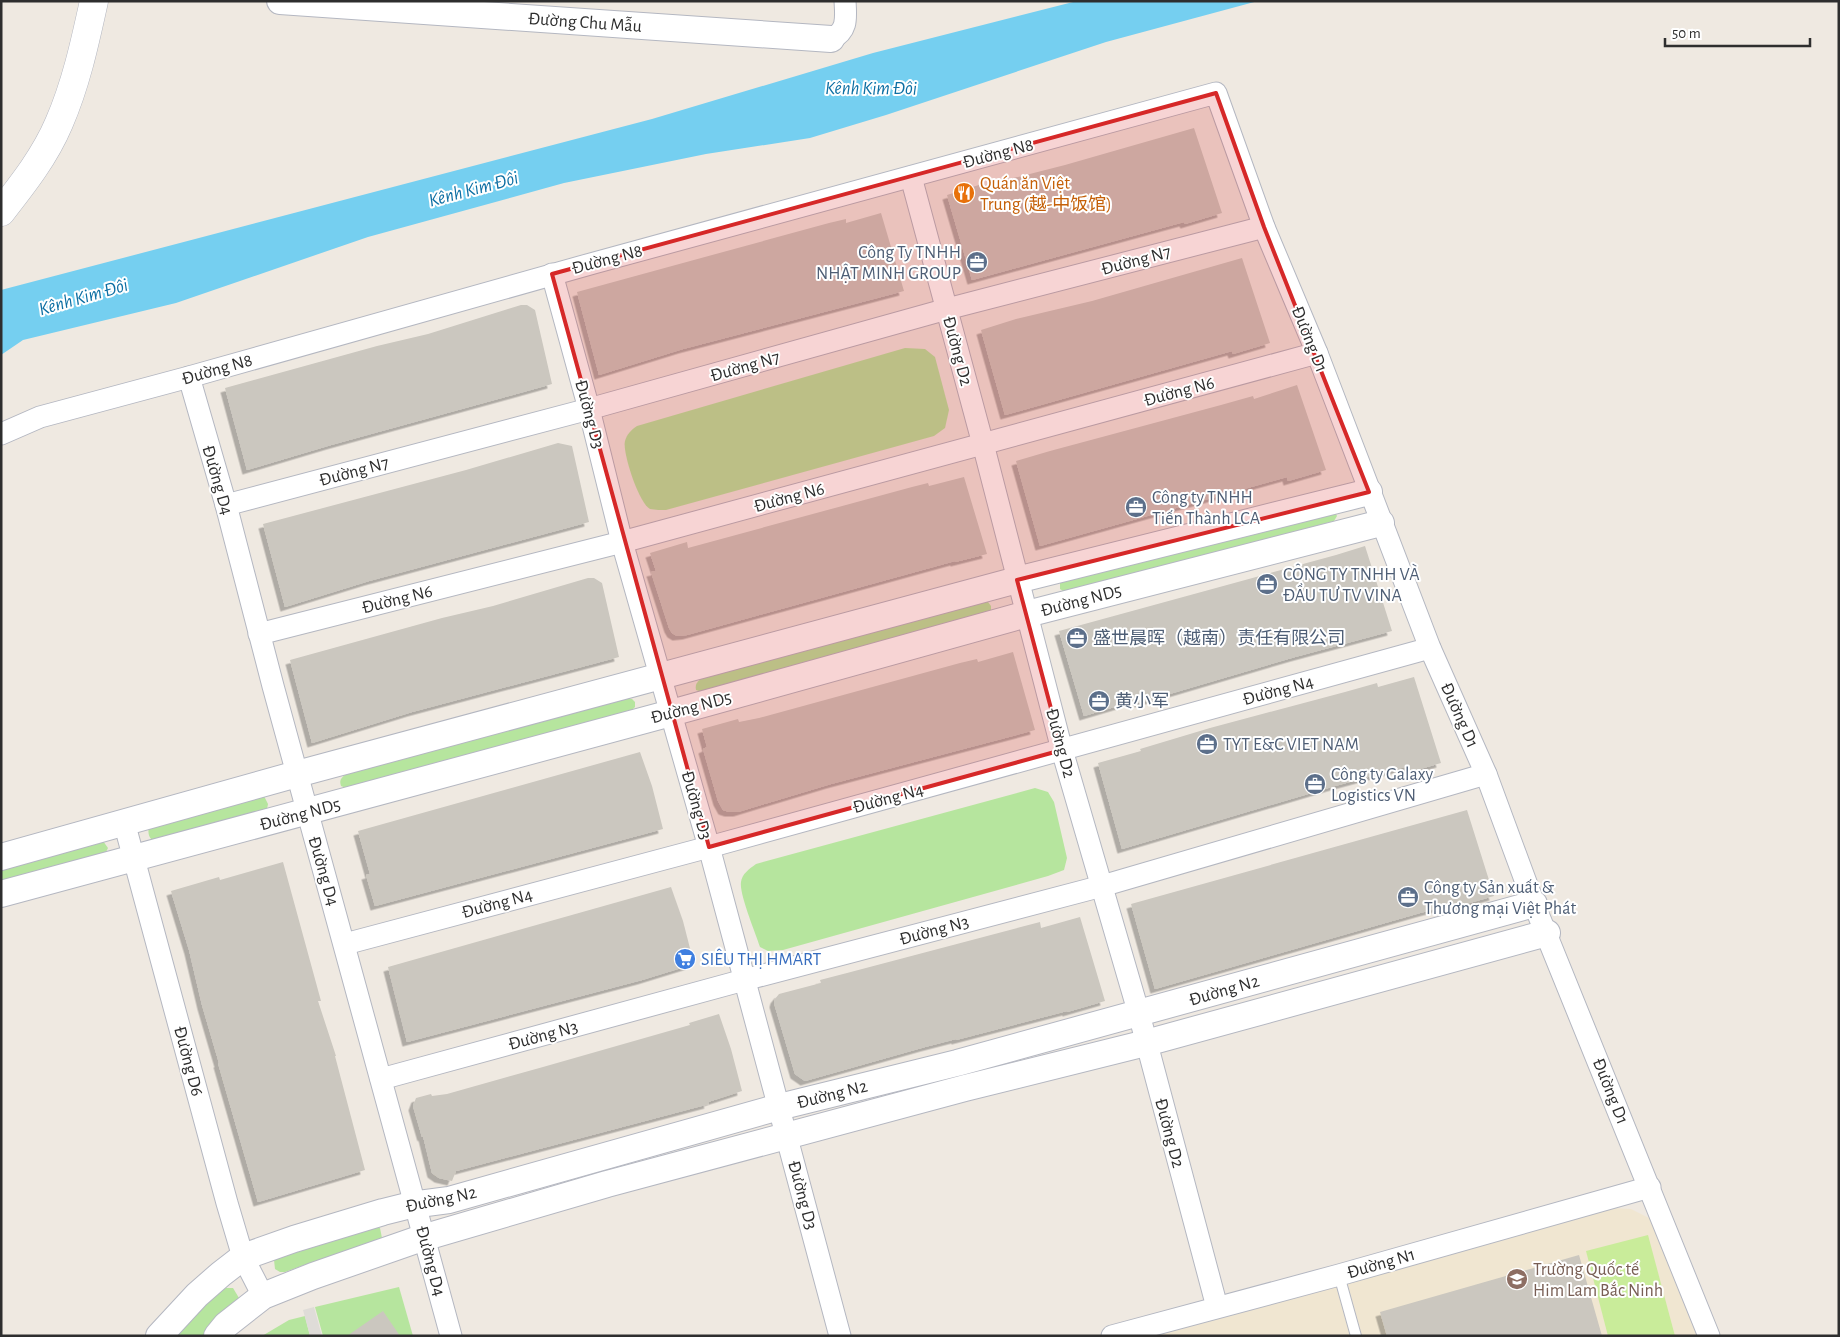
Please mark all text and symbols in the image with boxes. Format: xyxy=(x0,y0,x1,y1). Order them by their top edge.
street label: Đường Chu Mẫu xyxy=(527,8,643,36)
scale bar xyxy=(1665,15,1810,47)
text: 50 m xyxy=(1672,26,1701,41)
water label: Kênh Kim Đôi xyxy=(825,79,917,98)
street label: Đường N8 xyxy=(961,136,1036,172)
water label: Kênh Kim Đôi xyxy=(427,168,520,211)
place label: Quán ăn Việt Trung (越-中饭馆) xyxy=(980,175,1112,214)
restaurant icon: Quán ăn Việt Trung (越-中饭馆) xyxy=(952,181,976,205)
street label: Đường N8 xyxy=(570,242,645,278)
street label: Đường N7 xyxy=(1099,243,1173,279)
place label: Công Ty TNHH NHẬT MINH GROUP xyxy=(816,244,961,283)
office icon: Công Ty TNHH NHẬT MINH GROUP xyxy=(965,250,989,274)
water label: Kênh Kim Đôi xyxy=(37,276,130,319)
street label: Đường D1 xyxy=(1288,304,1330,375)
street label: Đường D2 xyxy=(939,314,975,388)
street label: Đường N7 xyxy=(709,348,782,385)
street label: Đường N8 xyxy=(180,351,255,389)
street label: Đường N6 xyxy=(1142,374,1217,410)
street label: Đường D3 xyxy=(571,378,607,451)
street label: Đường D4 xyxy=(198,443,236,518)
street label: Đường N7 xyxy=(317,454,391,490)
street label: Đường N6 xyxy=(752,480,827,516)
place label: Công ty TNHH Tiến Thành LCA xyxy=(1152,489,1261,528)
office icon: Công ty TNHH Tiến Thành LCA xyxy=(1124,495,1148,519)
place label: CÔNG TY TNHH VÀ ĐẦU TƯ TV VINA xyxy=(1283,563,1420,605)
office icon: CÔNG TY TNHH VÀ ĐẦU TƯ TV VINA xyxy=(1255,572,1279,596)
street label: Đường N6 xyxy=(360,582,434,617)
street label: Đường ND5 xyxy=(1039,582,1124,620)
office icon: 盛世晨晖（越南）责任有限公司 xyxy=(1065,626,1089,650)
place label: 盛世晨晖（越南）责任有限公司 xyxy=(1093,628,1345,648)
street label: Đường N4 xyxy=(1241,673,1316,709)
street label: Đường D1 xyxy=(1437,680,1481,751)
street label: Đường ND5 xyxy=(649,689,734,727)
office icon: 黄小军 xyxy=(1087,689,1111,713)
place label: 黄小军 xyxy=(1115,691,1169,711)
street label: Đường D2 xyxy=(1042,706,1078,780)
office icon: TYT E&C VIET NAM xyxy=(1195,732,1219,756)
place label: TYT E&C VIET NAM xyxy=(1223,736,1359,754)
place label: Công ty Galaxy Logistics VN xyxy=(1331,766,1434,805)
street label: Đường D3 xyxy=(678,769,714,842)
office icon: Công ty Galaxy Logistics VN xyxy=(1303,772,1327,796)
street label: Đường N4 xyxy=(851,781,926,817)
street label: Đường ND5 xyxy=(258,796,343,834)
street label: Đường D4 xyxy=(304,834,342,909)
place label: Công ty Sản xuất & Thương mại Việt Phát xyxy=(1424,878,1576,918)
office icon: Công ty Sản xuất & Thương mại Việt Phát xyxy=(1396,885,1420,909)
street label: Đường N4 xyxy=(460,886,535,922)
street label: Đường N3 xyxy=(898,913,971,949)
supermarket icon: SIÊU THỊ HMART xyxy=(673,947,697,971)
place label: SIÊU THỊ HMART xyxy=(701,948,821,969)
street label: Đường N2 xyxy=(1187,972,1261,1010)
street label: Đường N3 xyxy=(507,1018,580,1054)
street label: Đường D6 xyxy=(170,1024,206,1098)
street label: Đường D1 xyxy=(1589,1056,1631,1127)
street label: Đường N2 xyxy=(795,1078,869,1112)
street label: Đường D2 xyxy=(1151,1096,1187,1170)
street label: Đường D3 xyxy=(784,1159,820,1232)
street label: Đường N2 xyxy=(404,1184,478,1216)
street label: Đường D4 xyxy=(412,1224,448,1299)
street label: Đường N1 xyxy=(1345,1246,1417,1282)
place label: Trường Quốc tế Him Lam Bắc Ninh xyxy=(1533,1260,1663,1300)
school or university icon: Trường Quốc tế Him Lam Bắc Ninh xyxy=(1505,1267,1529,1291)

